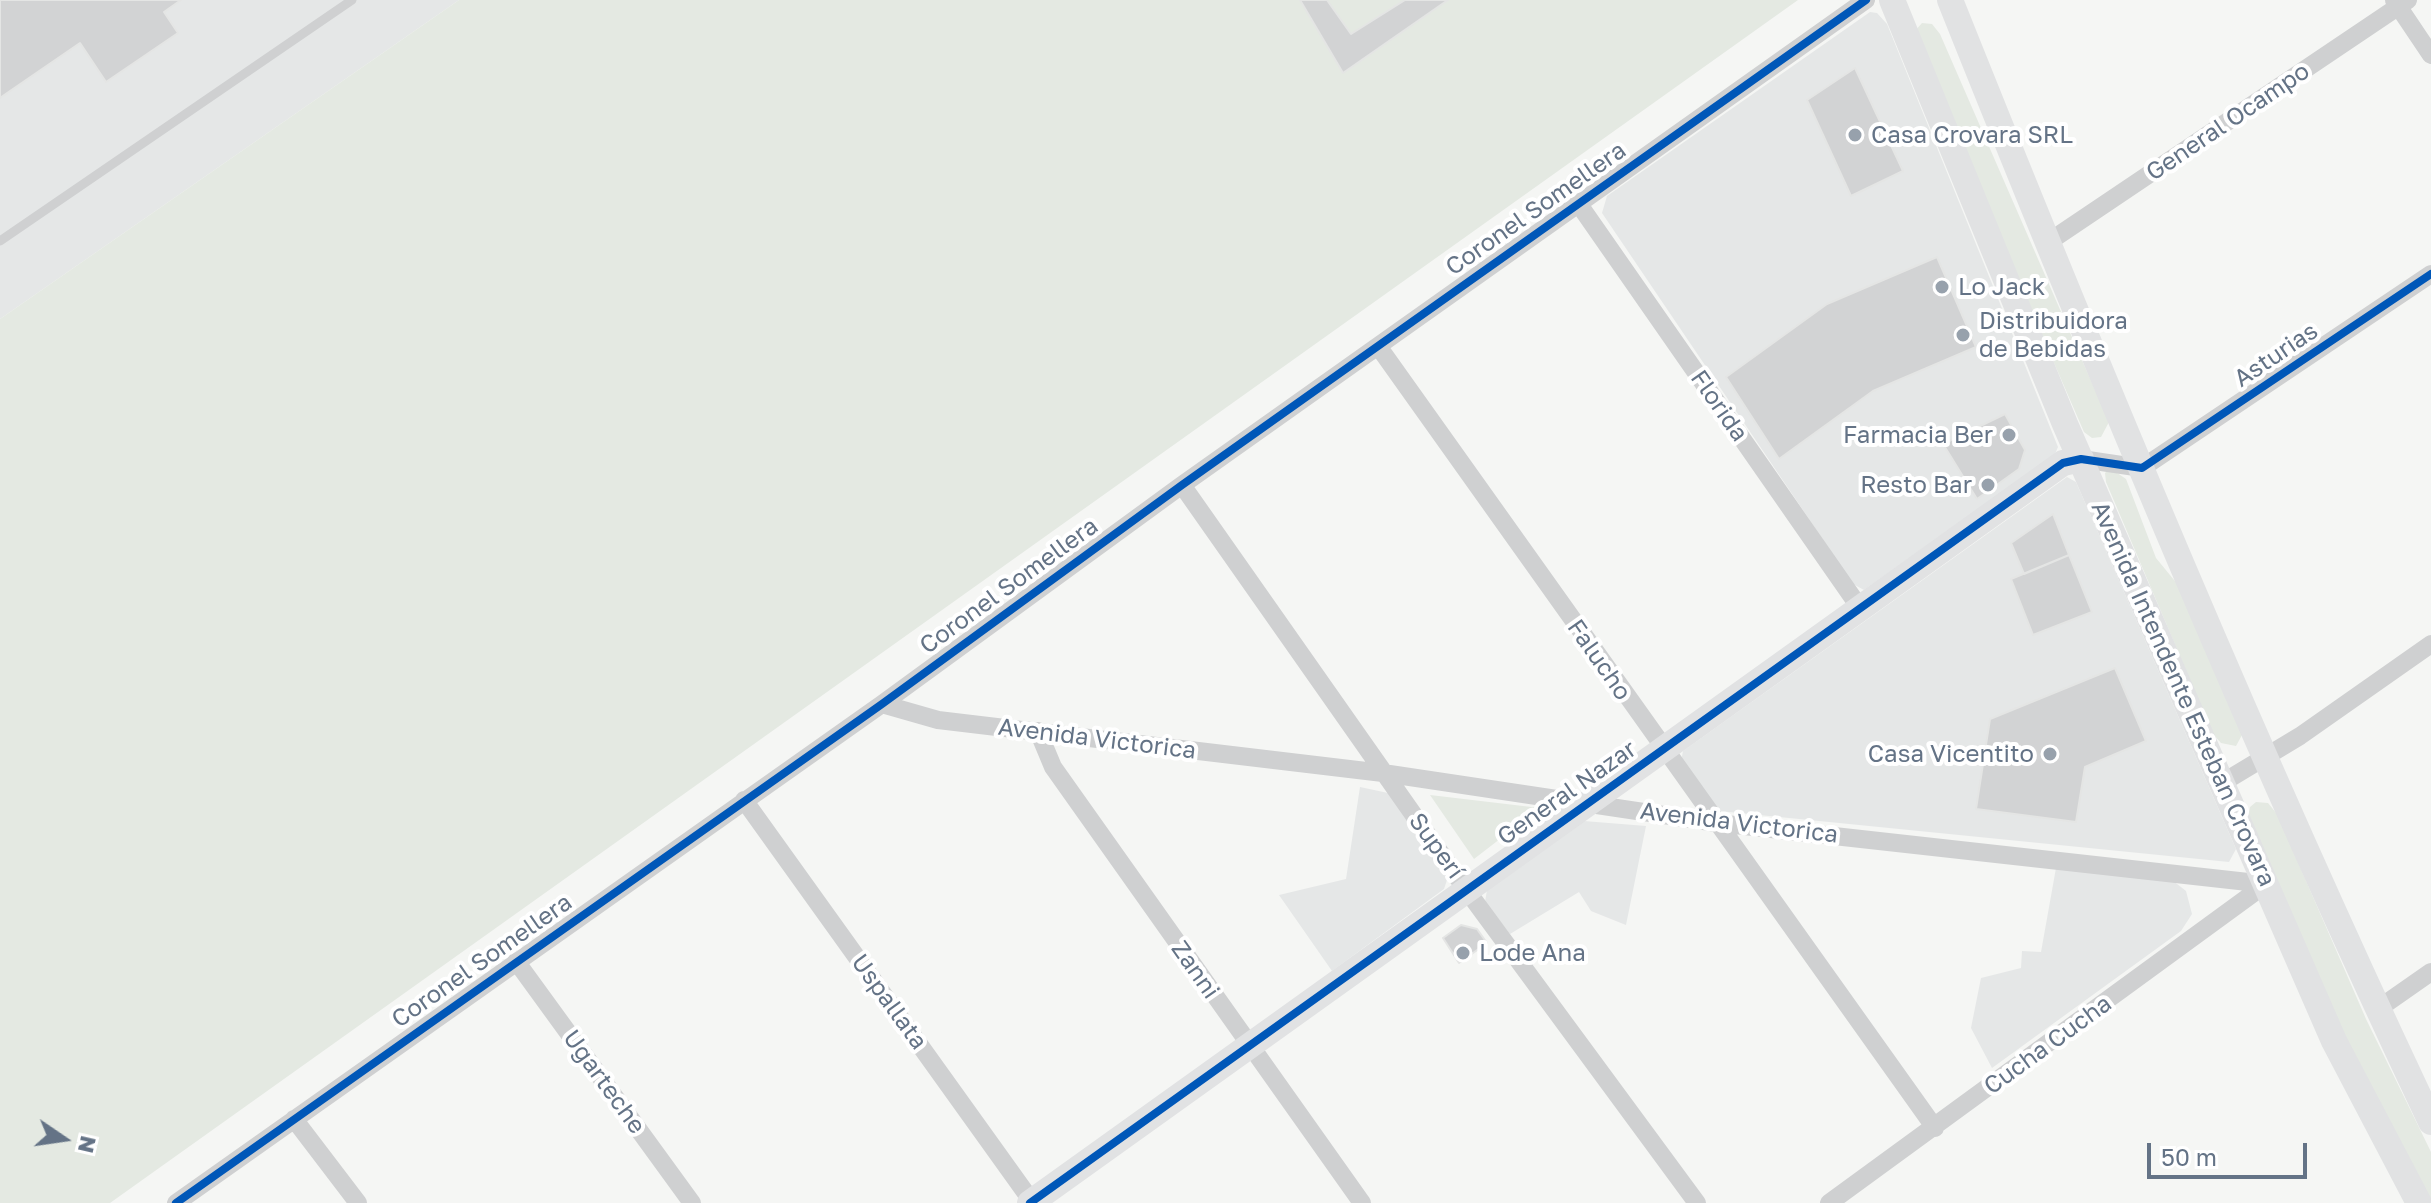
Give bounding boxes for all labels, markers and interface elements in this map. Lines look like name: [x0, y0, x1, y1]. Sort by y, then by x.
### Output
street label: General Ocampo: [2141, 57, 2315, 187]
place label: Casa Crovara SRL: [1871, 121, 2073, 149]
marker: Casa Crovara SRL: [1846, 126, 1864, 144]
street label: Coronel Somellera: [1440, 136, 1632, 282]
place label: Lo Jack: [1958, 273, 2045, 301]
marker: Lo Jack: [1933, 278, 1951, 296]
place label: Distribuidora de Bebidas: [1979, 307, 2128, 363]
street label: Asturias: [2229, 317, 2323, 393]
marker: Distribuidora de Bebidas: [1954, 326, 1972, 344]
street label: Florida: [1684, 365, 1754, 447]
place label: Farmacia Ber: [1843, 421, 1993, 449]
marker: Farmacia Ber: [2000, 426, 2018, 444]
place label: Resto Bar: [1860, 471, 1972, 499]
marker: Resto Bar: [1979, 476, 1997, 494]
street label: Avenida Intendente Esteban Crovara: [2085, 497, 2281, 891]
street label: Coronel Somellera: [914, 512, 1104, 660]
street label: Falucho: [1561, 614, 1637, 706]
street label: Avenida Victorica: [996, 713, 1198, 765]
street label: General Nazar: [1492, 735, 1642, 851]
place label: Casa Vicentito: [1868, 740, 2034, 768]
marker: Casa Vicentito: [2041, 745, 2059, 763]
street label: Avenida Victorica: [1638, 797, 1840, 849]
street label: Superí: [1402, 807, 1470, 885]
street label: Coronel Somellera: [386, 888, 578, 1034]
street label: Zanni: [1165, 936, 1225, 1004]
place label: Lode Ana: [1479, 939, 1586, 967]
marker: Lode Ana: [1454, 944, 1472, 962]
street label: Uspallata: [845, 949, 933, 1055]
street label: Cucha Cucha: [1979, 989, 2117, 1101]
street label: Ugarteche: [557, 1025, 651, 1139]
north arrow: [24, 1099, 104, 1179]
scale bar: [2151, 1127, 2311, 1177]
text: N: [73, 1133, 103, 1156]
text: 50 m: [2161, 1142, 2217, 1171]

